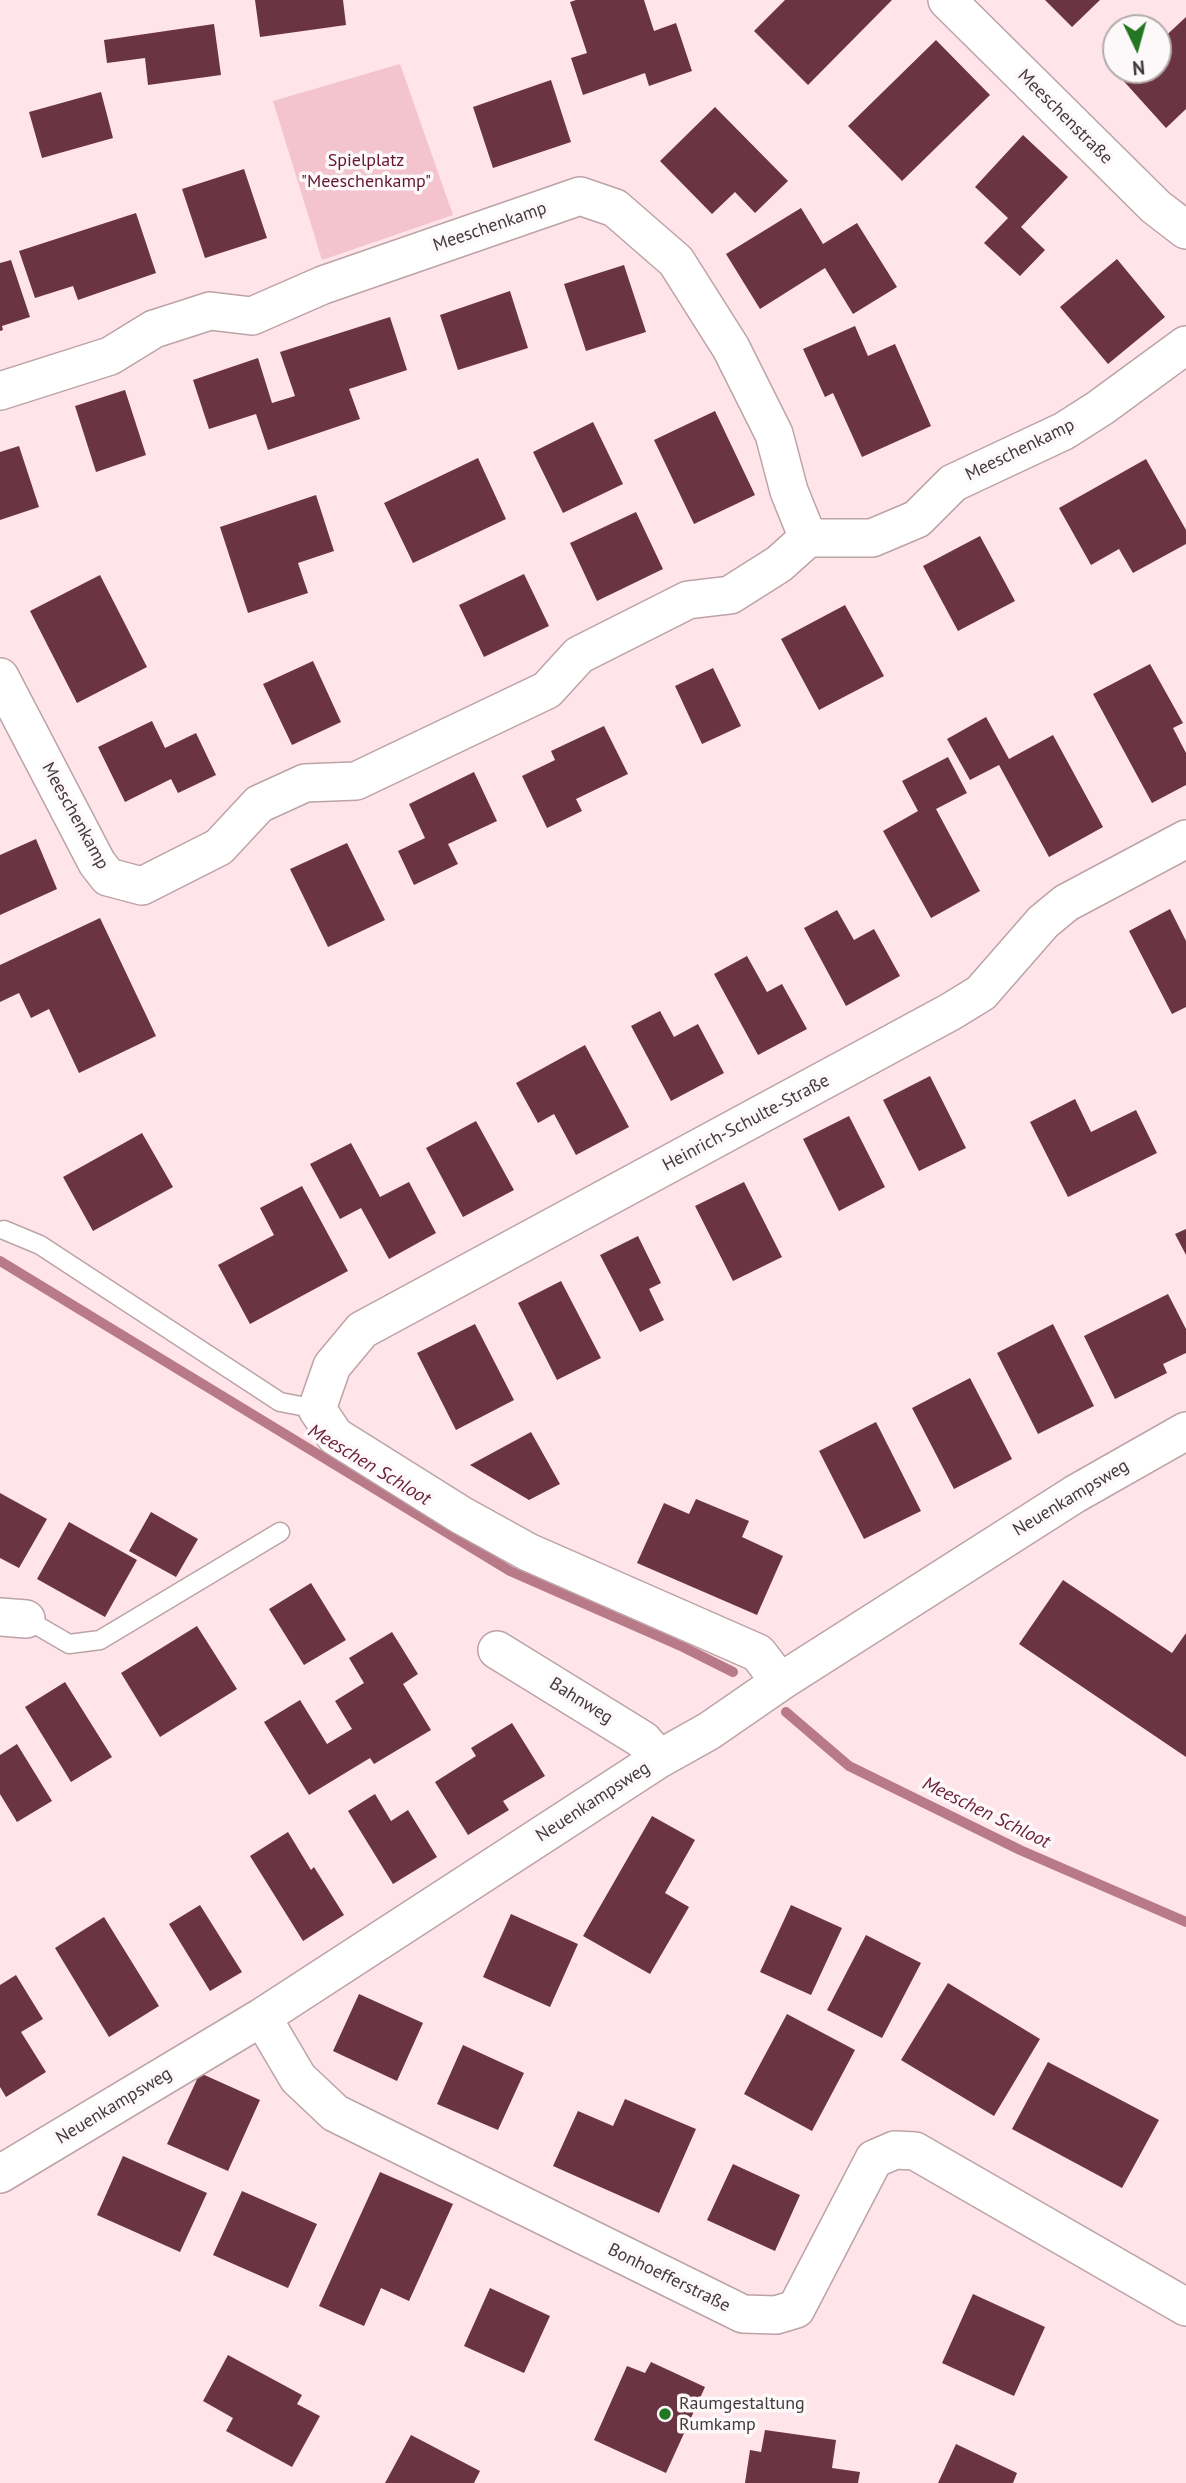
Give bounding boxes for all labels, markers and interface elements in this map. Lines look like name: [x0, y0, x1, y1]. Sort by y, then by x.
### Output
north arrow: [1102, 14, 1172, 84]
text: N: [1131, 55, 1146, 80]
street label: Meeschenstraße: [1013, 65, 1117, 169]
park label: Spielplatz "Meeschenkamp": [301, 150, 431, 192]
street label: Meeschenkamp: [430, 197, 550, 257]
street label: Meeschenkamp: [962, 414, 1078, 486]
street label: Meeschenkamp: [37, 759, 113, 873]
street label: Heinrich-Schulte-Straße: [659, 1070, 833, 1176]
water label: Meeschen Schloot: [304, 1419, 434, 1511]
street label: Neuenkampsweg: [1009, 1455, 1133, 1541]
street label: Bahnweg: [545, 1673, 617, 1729]
street label: Neuenkampsweg: [532, 1757, 654, 1847]
water label: Meeschen Schloot: [919, 1772, 1053, 1854]
street label: Neuenkampsweg: [52, 2063, 176, 2149]
street label: Bonhoefferstraße: [604, 2239, 734, 2317]
place label: Raumgestaltung Rumkamp: [679, 2393, 805, 2436]
marker: Raumgestaltung Rumkamp: [657, 2406, 673, 2422]

